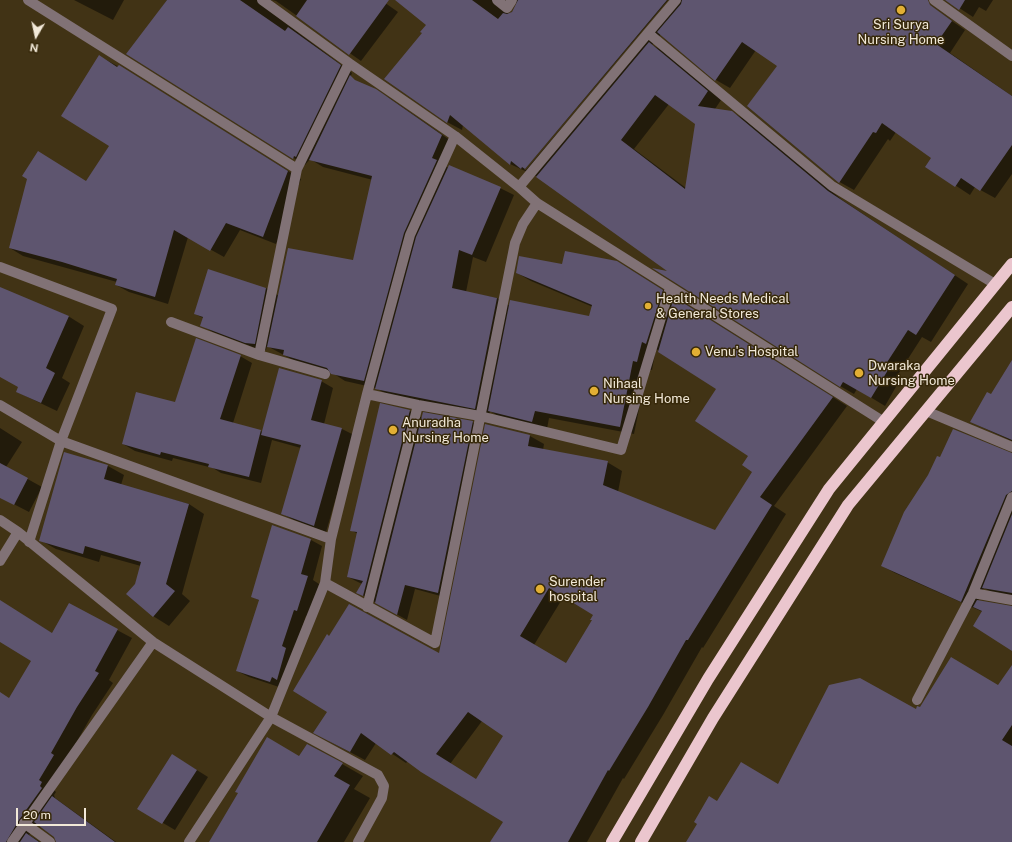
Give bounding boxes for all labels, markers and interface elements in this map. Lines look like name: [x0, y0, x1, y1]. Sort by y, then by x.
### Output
marker: Sri Surya Nursing Home: [895, 4, 907, 16]
north arrow: [16, 16, 56, 56]
place label: Sri Surya Nursing Home: [858, 17, 944, 48]
text: N: [29, 41, 39, 54]
place label: Health Needs Medical & General Stores: [656, 291, 789, 322]
marker: Health Needs Medical & General Stores: [643, 301, 653, 311]
place label: Venu's Hospital: [705, 344, 798, 360]
marker: Venu's Hospital: [690, 346, 702, 358]
place label: Dwaraka Nursing Home: [868, 358, 955, 389]
marker: Dwaraka Nursing Home: [853, 367, 865, 379]
place label: Nihaal Nursing Home: [603, 376, 690, 407]
marker: Nihaal Nursing Home: [588, 385, 600, 397]
place label: Anuradha Nursing Home: [402, 415, 489, 446]
marker: Anuradha Nursing Home: [387, 424, 399, 436]
place label: Surender hospital: [549, 574, 605, 605]
marker: Surender hospital: [534, 583, 546, 595]
scale bar: [18, 800, 88, 826]
text: 20 m: [23, 808, 51, 822]

